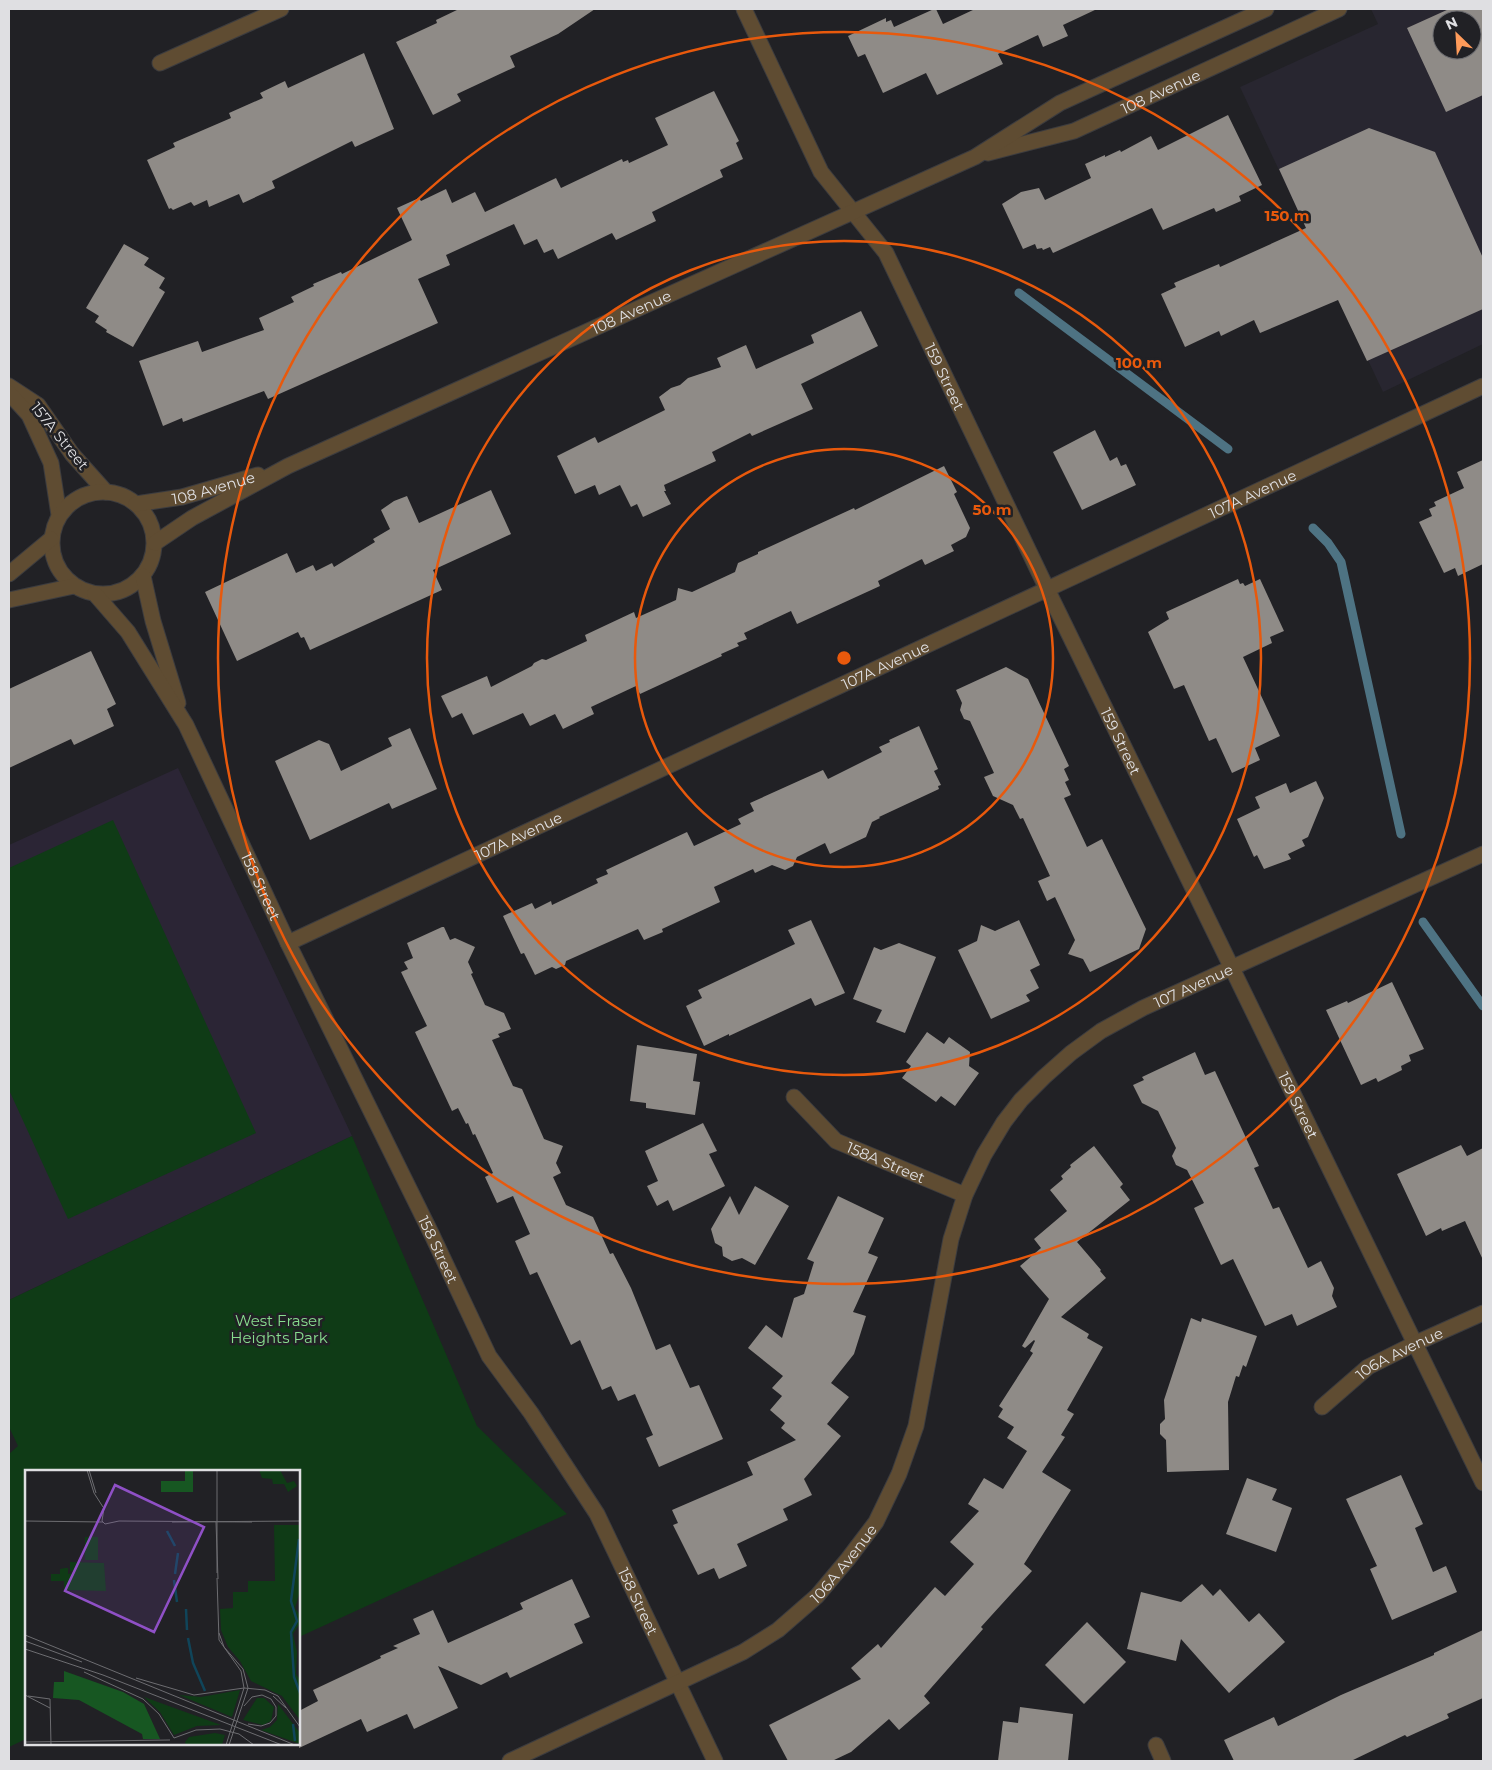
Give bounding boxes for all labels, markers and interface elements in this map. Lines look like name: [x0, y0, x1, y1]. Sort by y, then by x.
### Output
north arrow: [1432, 10, 1482, 60]
text: N: [1443, 13, 1460, 34]
street label: 108 Avenue: [1118, 65, 1203, 118]
text: 150 m: [1265, 206, 1309, 225]
street label: 108 Avenue: [588, 285, 674, 338]
street label: 159 Street: [921, 340, 969, 413]
text: 100 m: [1116, 353, 1162, 372]
street label: 157A Street: [27, 398, 93, 474]
street label: 107A Avenue: [1206, 465, 1299, 522]
street label: 108 Avenue: [170, 467, 257, 508]
text: 50 m: [972, 500, 1012, 519]
street label: 107A Avenue: [838, 636, 932, 693]
centre of rings: [835, 649, 853, 667]
street label: 159 Street: [1097, 704, 1146, 778]
street label: 107A Avenue: [471, 807, 565, 864]
street label: 158 Street: [237, 849, 285, 923]
street label: 107 Avenue: [1151, 959, 1236, 1011]
street label: 159 Street: [1274, 1068, 1323, 1142]
street label: 158A Street: [844, 1137, 928, 1187]
street label: 158 Street: [414, 1212, 463, 1286]
park label: West Fraser Heights Park: [230, 1311, 328, 1347]
street label: 106A Avenue: [1351, 1323, 1446, 1383]
inset map: [25, 1470, 300, 1745]
street label: 106A Avenue: [806, 1520, 881, 1607]
street label: 158 Street: [614, 1564, 663, 1638]

